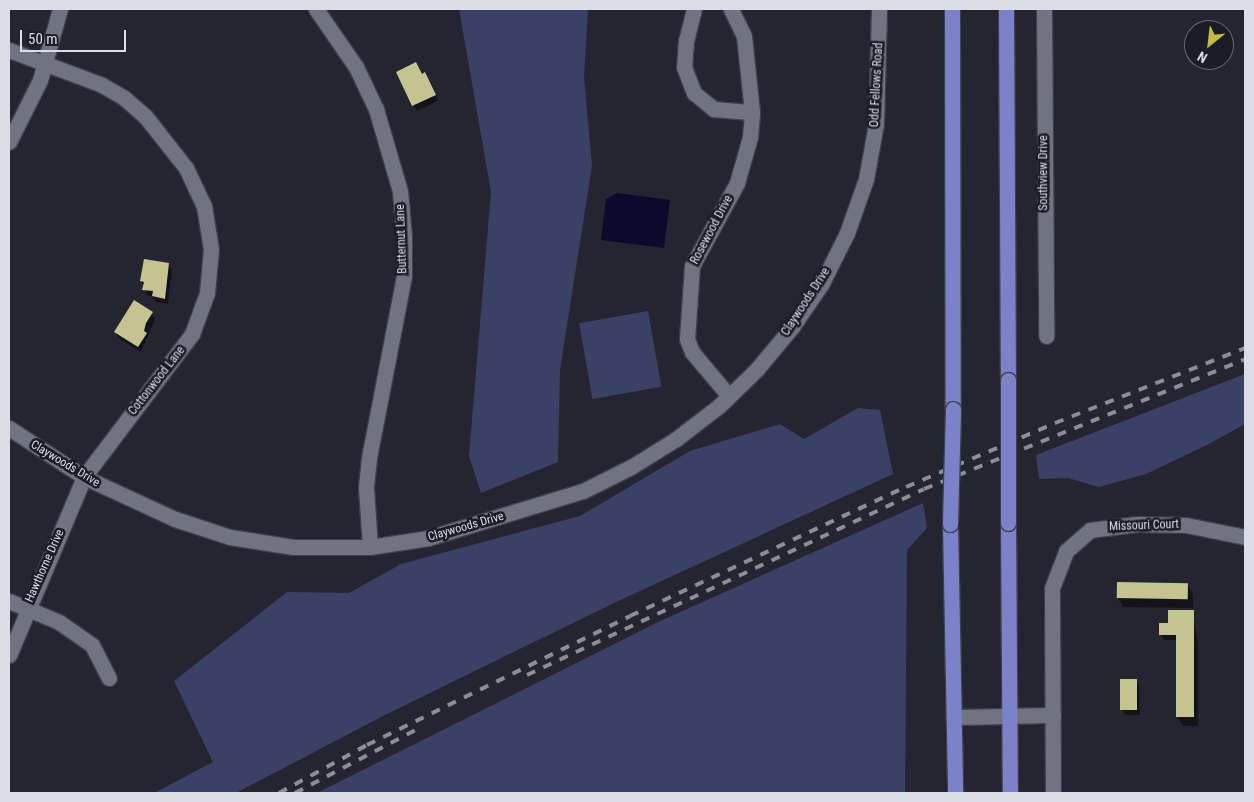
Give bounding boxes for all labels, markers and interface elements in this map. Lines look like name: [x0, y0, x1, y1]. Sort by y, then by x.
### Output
scale bar: [22, 20, 129, 52]
north arrow: [1184, 20, 1234, 70]
text: 50 m: [28, 30, 58, 48]
street label: Odd Fellows Road: [868, 42, 886, 128]
text: N: [1195, 48, 1210, 66]
street label: Southview Drive: [1037, 135, 1051, 211]
street label: Rosewood Drive: [688, 193, 736, 267]
street label: Butternut Lane: [394, 204, 410, 274]
street label: Claywoods Drive: [779, 265, 833, 339]
street label: Cottonwood Lane: [126, 344, 188, 418]
street label: Claywoods Drive: [28, 438, 102, 490]
street label: Claywoods Drive: [426, 509, 506, 545]
street label: Missouri Court: [1109, 518, 1179, 534]
street label: Hawthorne Drive: [23, 527, 67, 605]

